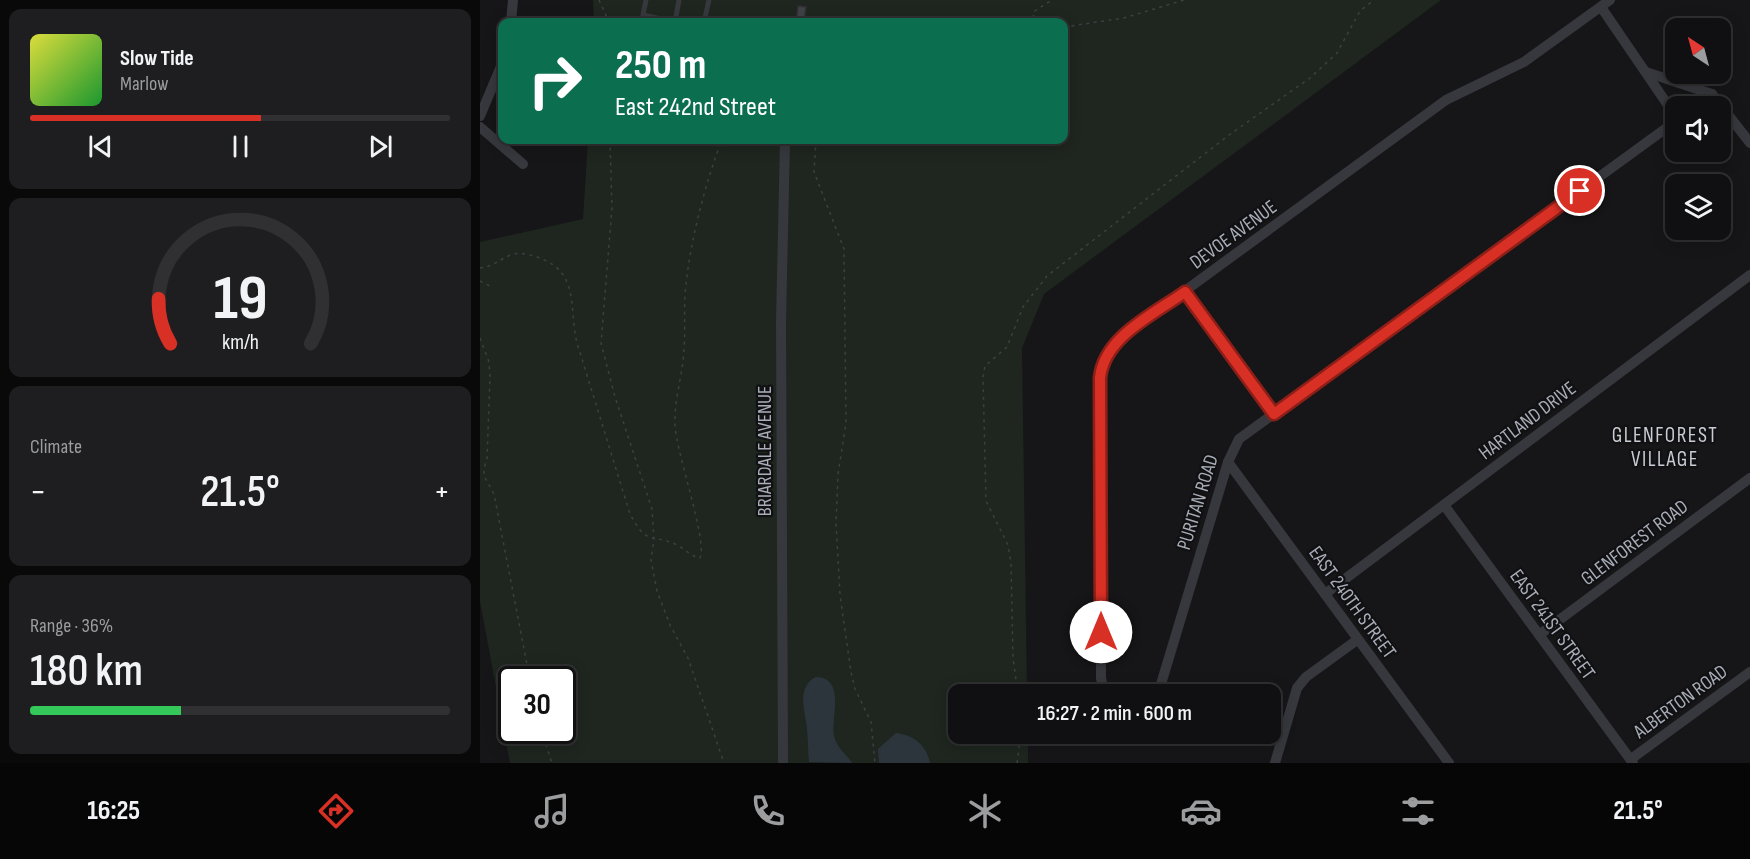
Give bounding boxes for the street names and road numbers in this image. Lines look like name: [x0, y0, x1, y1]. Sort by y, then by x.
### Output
street label: DEVOE AVENUE: [1185, 195, 1282, 274]
street label: HARTLAND DRIVE: [1474, 376, 1581, 465]
street label: BRIARDALE AVENUE: [753, 386, 777, 516]
street label: PURITAN ROAD: [1172, 452, 1224, 553]
street label: GLENFOREST ROAD: [1576, 495, 1693, 591]
street label: EAST 240TH STREET: [1303, 542, 1401, 663]
street label: EAST 241ST STREET: [1504, 565, 1600, 684]
street label: ALBERTON ROAD: [1628, 660, 1732, 745]

